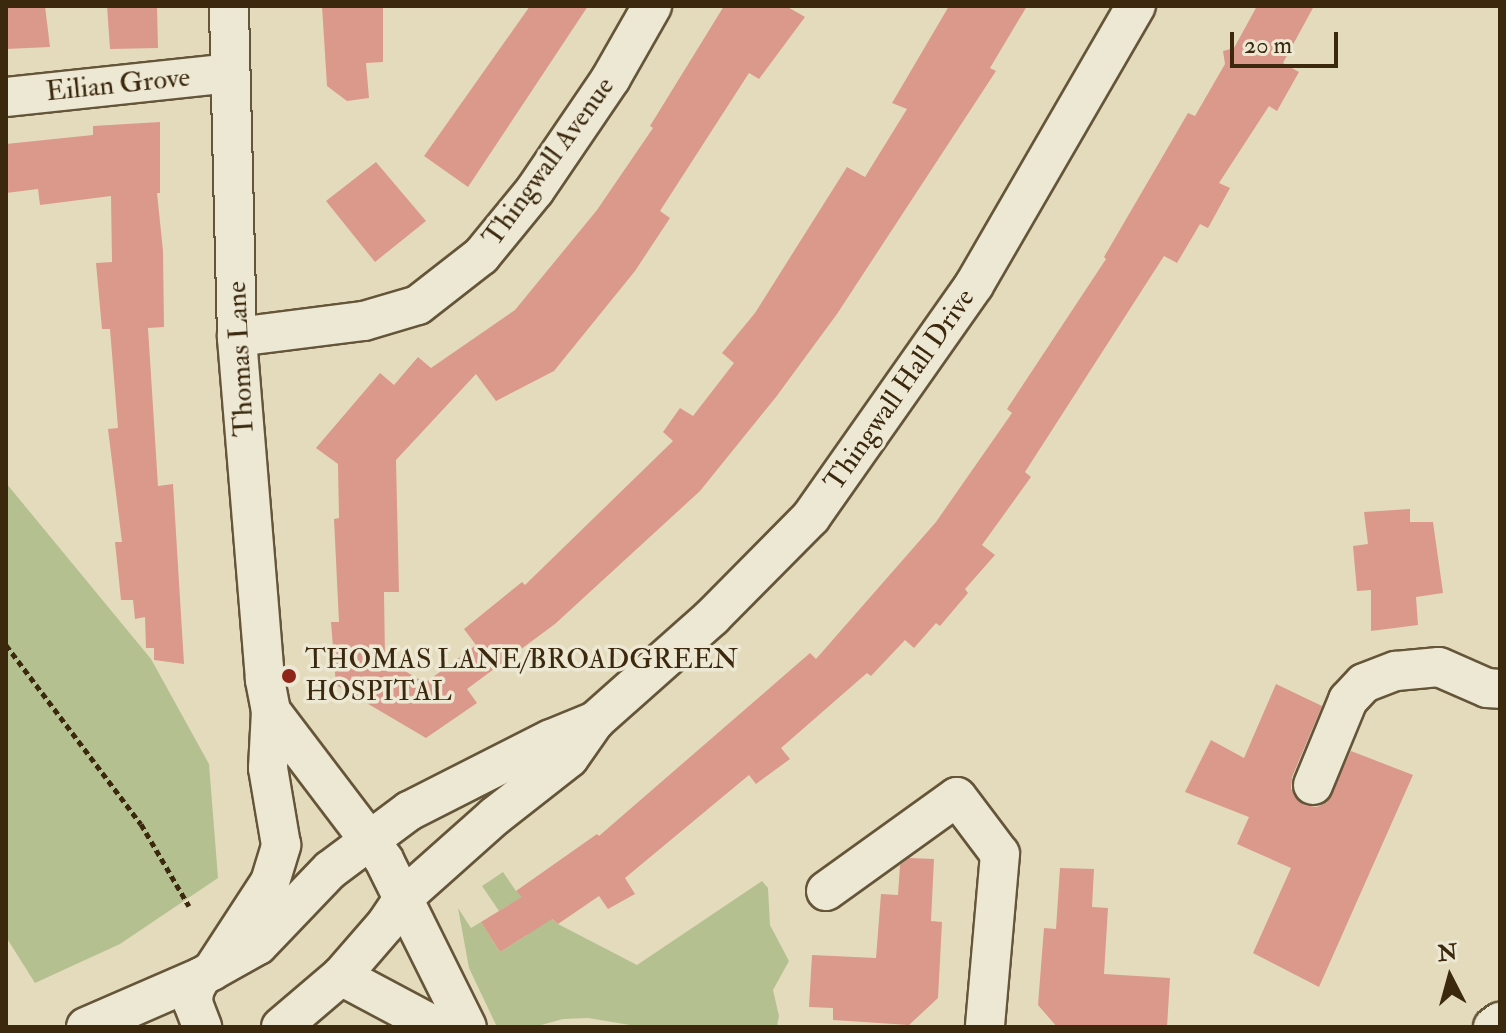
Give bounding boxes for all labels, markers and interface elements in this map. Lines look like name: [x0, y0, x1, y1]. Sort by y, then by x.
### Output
scale bar: [1234, 16, 1342, 66]
text: 20 m: [1244, 30, 1292, 61]
street label: Eilian Grove: [44, 61, 192, 109]
street label: Thingwall Avenue: [476, 71, 622, 253]
street label: Thomas Lane: [220, 280, 262, 438]
street label: Thingwall Hall Drive: [818, 283, 982, 497]
place label: THOMAS LANE/BROADGREEN HOSPITAL: [305, 643, 738, 709]
marker: THOMAS LANE/BROADGREEN HOSPITAL: [280, 667, 298, 685]
north arrow: [1410, 937, 1490, 1017]
text: N: [1436, 938, 1459, 968]

